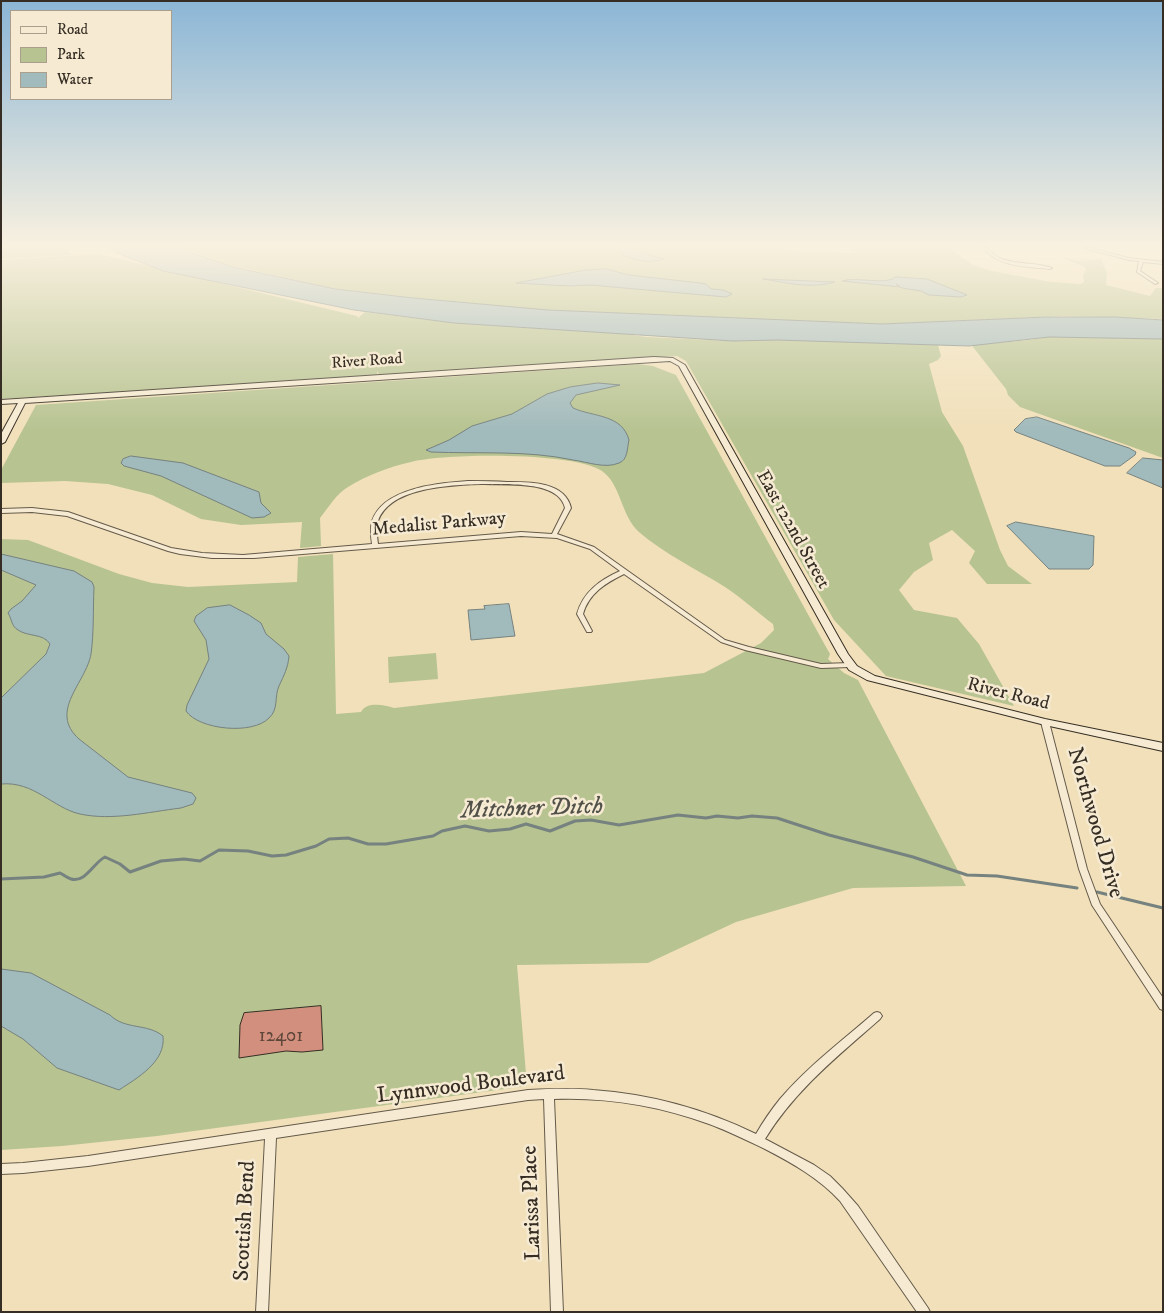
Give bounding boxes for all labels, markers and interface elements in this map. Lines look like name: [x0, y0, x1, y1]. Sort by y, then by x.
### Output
legend: [10, 10, 172, 100]
text: Road: [57, 20, 88, 39]
text: Park: [57, 45, 85, 64]
text: Water: [57, 70, 93, 89]
street label: River Road: [331, 350, 403, 374]
street label: East 122nd Street: [750, 467, 834, 593]
street label: Medalist Parkway: [371, 508, 507, 542]
street label: River Road: [964, 674, 1052, 716]
street label: Northwood Drive: [1060, 745, 1128, 901]
water label: Mitchner Ditch: [460, 793, 604, 827]
house number: 12401: [259, 1026, 303, 1048]
street label: Lynnwood Boulevard: [376, 1061, 566, 1111]
street label: Larissa Place: [518, 1145, 548, 1261]
street label: Scottish Bend: [230, 1160, 262, 1282]

